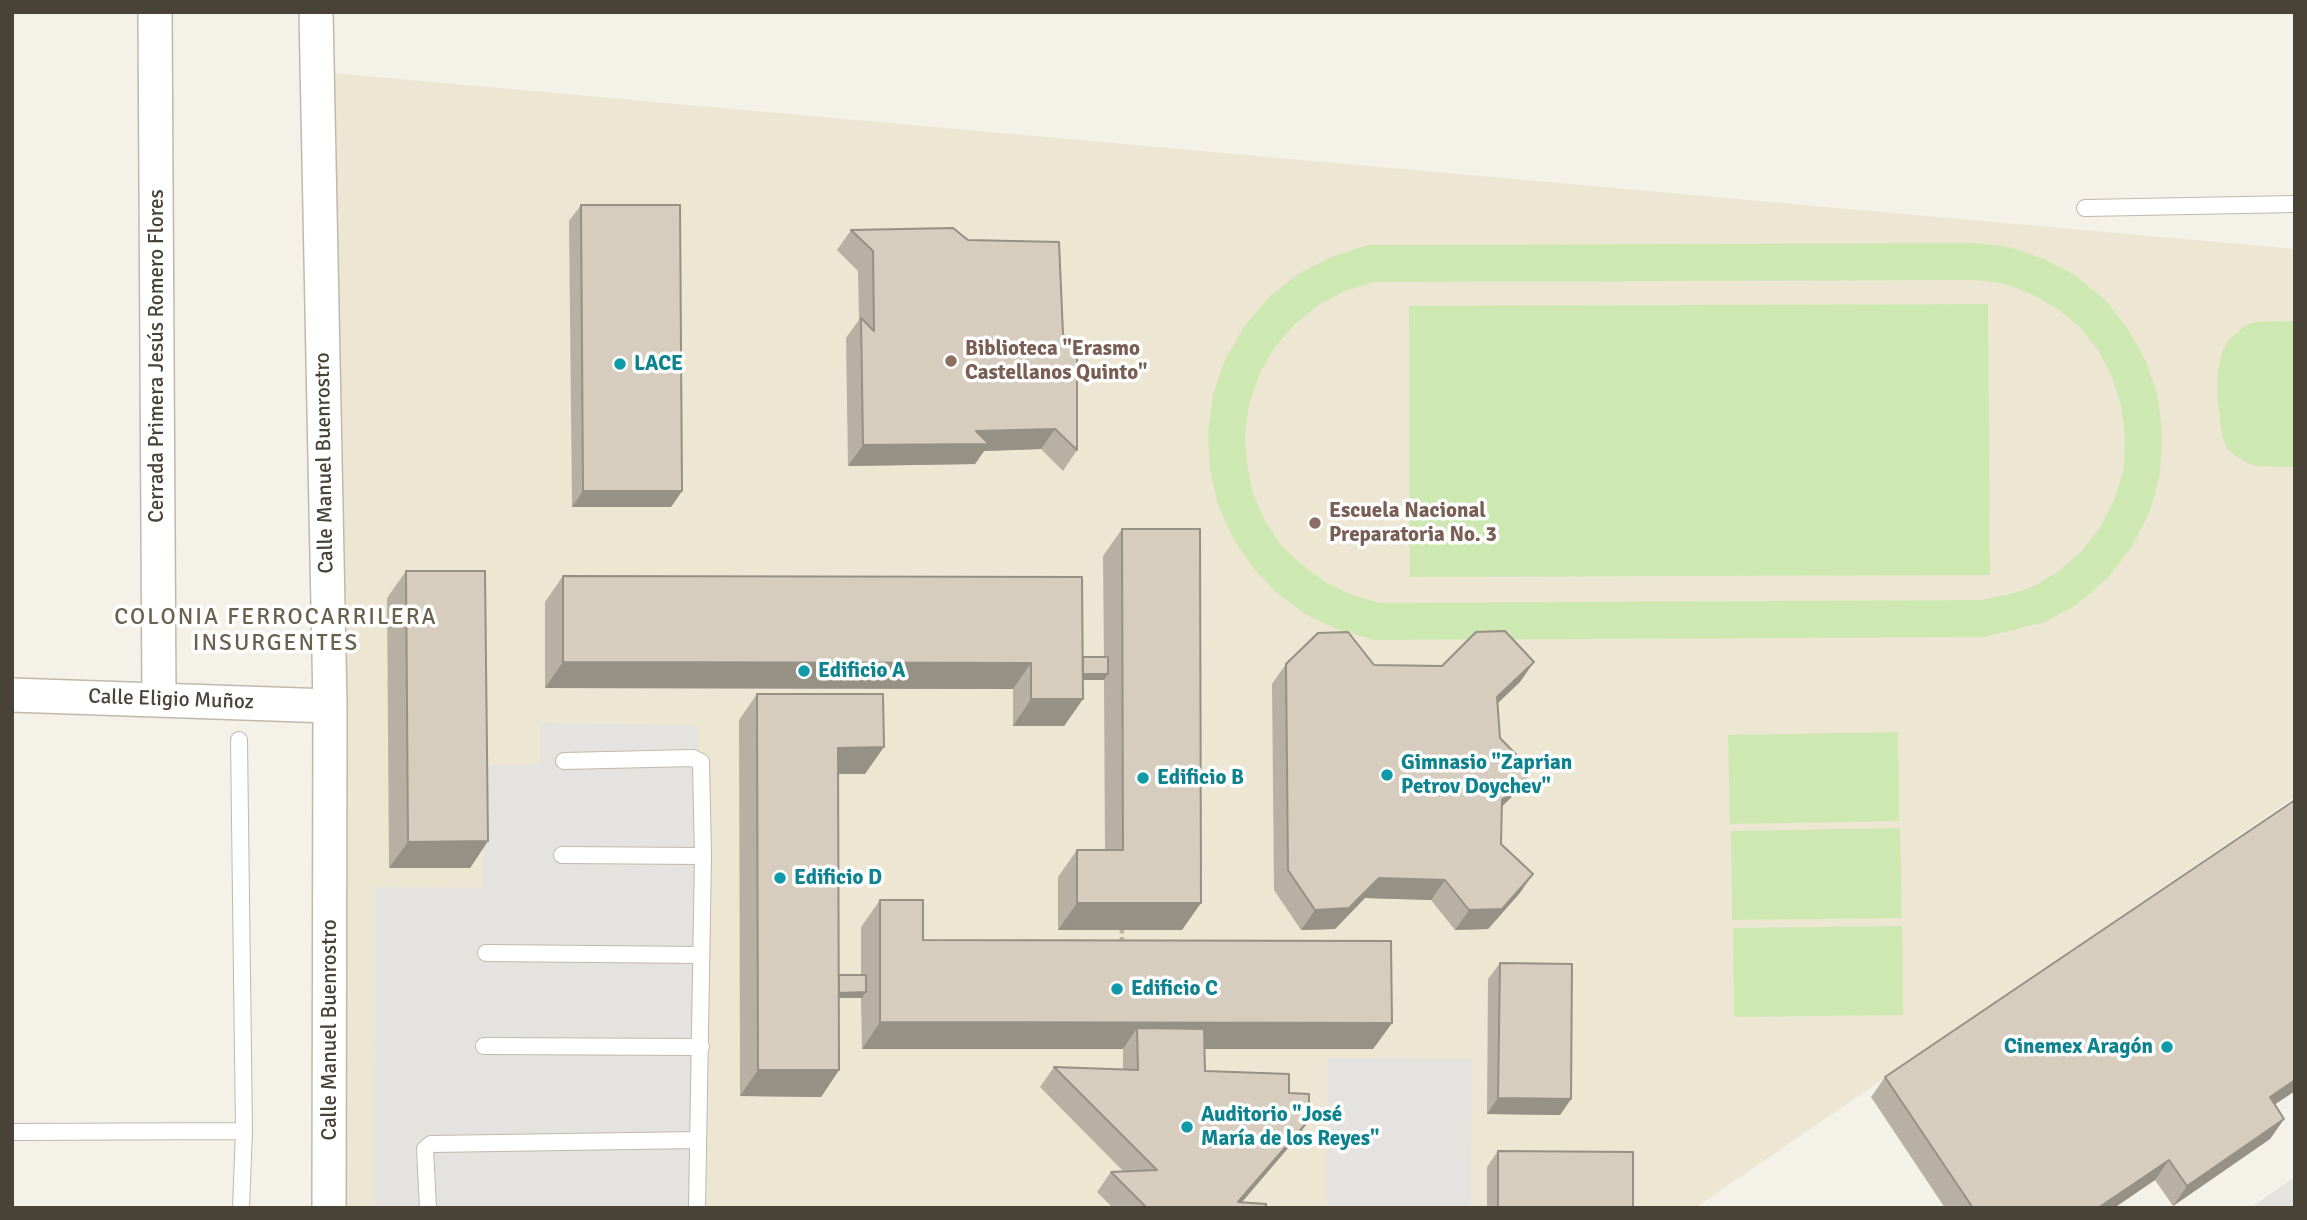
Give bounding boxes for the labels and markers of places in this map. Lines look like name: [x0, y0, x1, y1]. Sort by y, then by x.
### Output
place label: Biblioteca "Erasmo Castellanos Quinto": [965, 336, 1148, 386]
place label: LACE: [634, 351, 683, 377]
marker: Biblioteca "Erasmo Castellanos Quinto": [943, 353, 959, 369]
marker: LACE: [612, 356, 628, 372]
place label: Escuela Nacional Preparatoria No. 3: [1329, 498, 1497, 548]
marker: Escuela Nacional Preparatoria No. 3: [1307, 515, 1323, 531]
place label: Edificio A: [818, 658, 905, 684]
marker: Edificio A: [796, 663, 812, 679]
place label: Gimnasio "Zaprian Petrov Doychev": [1401, 750, 1572, 800]
place label: Edificio B: [1157, 765, 1244, 791]
marker: Gimnasio "Zaprian Petrov Doychev": [1379, 767, 1395, 783]
marker: Edificio B: [1135, 770, 1151, 786]
place label: Edificio D: [794, 865, 882, 891]
marker: Edificio D: [772, 870, 788, 886]
place label: Edificio C: [1131, 976, 1218, 1002]
marker: Edificio C: [1109, 981, 1125, 997]
place label: Cinemex Aragón: [2004, 1034, 2153, 1060]
marker: Cinemex Aragón: [2159, 1039, 2175, 1055]
place label: Auditorio "José María de los Reyes": [1201, 1102, 1379, 1152]
marker: Auditorio "José María de los Reyes": [1179, 1119, 1195, 1135]

